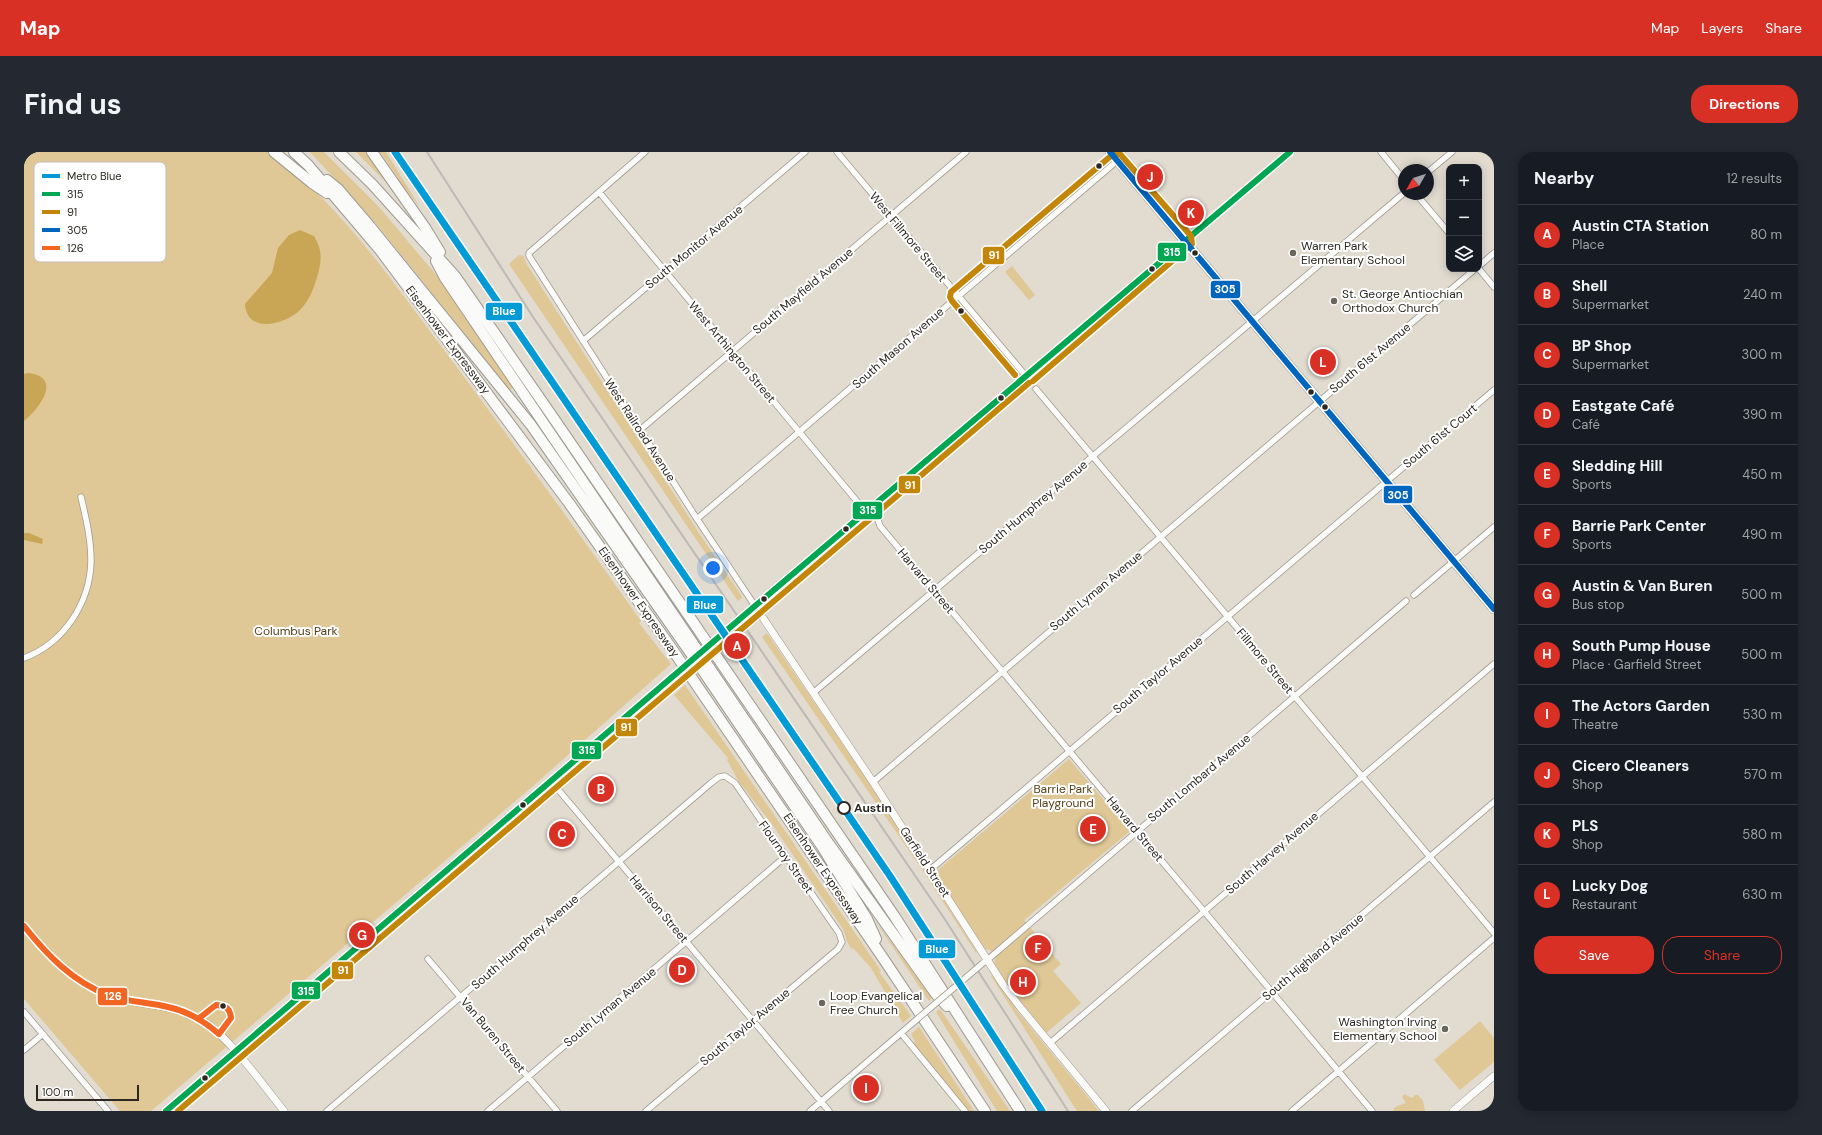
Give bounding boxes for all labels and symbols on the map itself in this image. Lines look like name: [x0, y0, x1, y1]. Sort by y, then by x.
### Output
unlabelled marker: [1094, 161, 1104, 171]
legend: [34, 162, 166, 262]
pin: J: [1137, 162, 1163, 192]
north arrow: [1398, 164, 1434, 200]
text: Metro Blue: [67, 169, 122, 183]
text: 315: [67, 187, 84, 201]
street label: West Fillmore Street: [866, 189, 950, 285]
pin: K: [1178, 198, 1204, 228]
street label: South Monitor Avenue: [642, 201, 746, 293]
text: 91: [67, 205, 77, 219]
text: 305: [67, 223, 88, 237]
place label: Warren Park Elementary School: [1301, 238, 1405, 268]
text: 126: [67, 241, 84, 255]
line badge: 315: [1157, 242, 1187, 262]
street label: South Mayfield Avenue: [749, 244, 857, 338]
text: 315: [1163, 245, 1181, 259]
line badge: 91: [982, 246, 1005, 265]
text: 91: [989, 248, 999, 262]
unlabelled marker: [1190, 248, 1200, 258]
marker: Warren Park Elementary School: [1288, 248, 1298, 258]
unlabelled marker: [1147, 264, 1157, 274]
line badge: 305: [1210, 280, 1241, 299]
text: 305: [1214, 282, 1236, 296]
street label: Eisenhower Expressway: [402, 283, 494, 398]
place label: St. George Antiochian Orthodox Church: [1342, 286, 1463, 316]
marker: St. George Antiochian Orthodox Church: [1329, 296, 1339, 306]
street label: West Arthington Street: [685, 298, 779, 406]
line badge: Blue: [485, 302, 523, 321]
text: Blue: [492, 304, 516, 318]
street label: South Mason Avenue: [849, 304, 947, 392]
unlabelled marker: [956, 306, 966, 316]
street label: South 61st Avenue: [1326, 319, 1414, 397]
pin: L: [1310, 347, 1336, 377]
street label: West Railroad Avenue: [601, 375, 679, 485]
unlabelled marker: [1306, 387, 1316, 397]
unlabelled marker: [996, 393, 1006, 403]
street label: South 61st Court: [1399, 400, 1481, 472]
unlabelled marker: [1320, 402, 1330, 412]
street label: South Humphrey Avenue: [975, 457, 1091, 557]
line badge: 91: [898, 475, 921, 494]
text: 91: [905, 478, 915, 492]
line badge: 305: [1383, 485, 1413, 504]
text: 305: [1387, 488, 1409, 502]
line badge: 315: [852, 501, 883, 520]
text: 315: [859, 503, 877, 517]
unlabelled marker: [841, 524, 851, 534]
street label: Eisenhower Expressway: [595, 544, 683, 661]
street label: Harvard Street: [894, 545, 958, 617]
street label: South Lyman Avenue: [1046, 547, 1146, 634]
your location: [703, 558, 723, 578]
unlabelled marker: [759, 594, 769, 604]
line badge: Blue: [686, 595, 724, 614]
text: Blue: [693, 598, 717, 612]
park label: Columbus Park: [254, 623, 338, 639]
street label: Fillmore Street: [1233, 625, 1297, 697]
pin: A: [724, 631, 750, 661]
street label: South Taylor Avenue: [1110, 633, 1206, 717]
line badge: 91: [615, 718, 638, 737]
text: 91: [621, 720, 631, 734]
street label: South Lombard Avenue: [1144, 730, 1254, 826]
line badge: 315: [571, 741, 602, 760]
text: 315: [578, 743, 596, 757]
pin: B: [588, 774, 614, 804]
park label: Barrie Park Playground: [1032, 781, 1094, 811]
street label: Harvard Street: [1103, 793, 1167, 865]
unlabelled marker: [518, 800, 528, 810]
place label: Austin: [854, 800, 892, 816]
marker: Austin: [837, 801, 851, 815]
street label: South Harvey Avenue: [1222, 808, 1322, 898]
street label: Eisenhower Expressway: [780, 810, 867, 928]
pin: E: [1080, 814, 1106, 844]
street label: Flournoy Street: [755, 818, 817, 897]
pin: C: [549, 819, 575, 849]
street label: Garfield Street: [896, 824, 954, 901]
street label: Harrison Street: [626, 872, 692, 946]
street label: South Humphrey Avenue: [468, 891, 582, 993]
street label: South Highland Avenue: [1259, 910, 1367, 1004]
pin: G: [349, 920, 375, 950]
pin: F: [1025, 933, 1051, 963]
line badge: Blue: [918, 939, 956, 959]
text: Blue: [925, 942, 949, 956]
pin: D: [669, 955, 695, 985]
line badge: 91: [331, 961, 354, 980]
text: 91: [338, 963, 348, 977]
street label: South Lyman Avenue: [560, 963, 660, 1050]
pin: H: [1010, 967, 1036, 997]
line badge: 315: [291, 981, 321, 1000]
text: 315: [297, 984, 315, 998]
street label: South Taylor Avenue: [697, 985, 793, 1069]
line badge: 126: [97, 987, 128, 1006]
place label: Loop Evangelical Free Church: [830, 988, 922, 1018]
text: 126: [104, 989, 122, 1003]
street label: Van Buren Street: [457, 994, 529, 1076]
marker: Loop Evangelical Free Church: [817, 998, 827, 1008]
unlabelled marker: [218, 1001, 228, 1011]
place label: Washington Irving Elementary School: [1333, 1014, 1437, 1044]
marker: Washington Irving Elementary School: [1440, 1024, 1450, 1034]
unlabelled marker: [200, 1073, 210, 1083]
pin: I: [853, 1073, 879, 1103]
scale bar: [36, 1083, 139, 1102]

